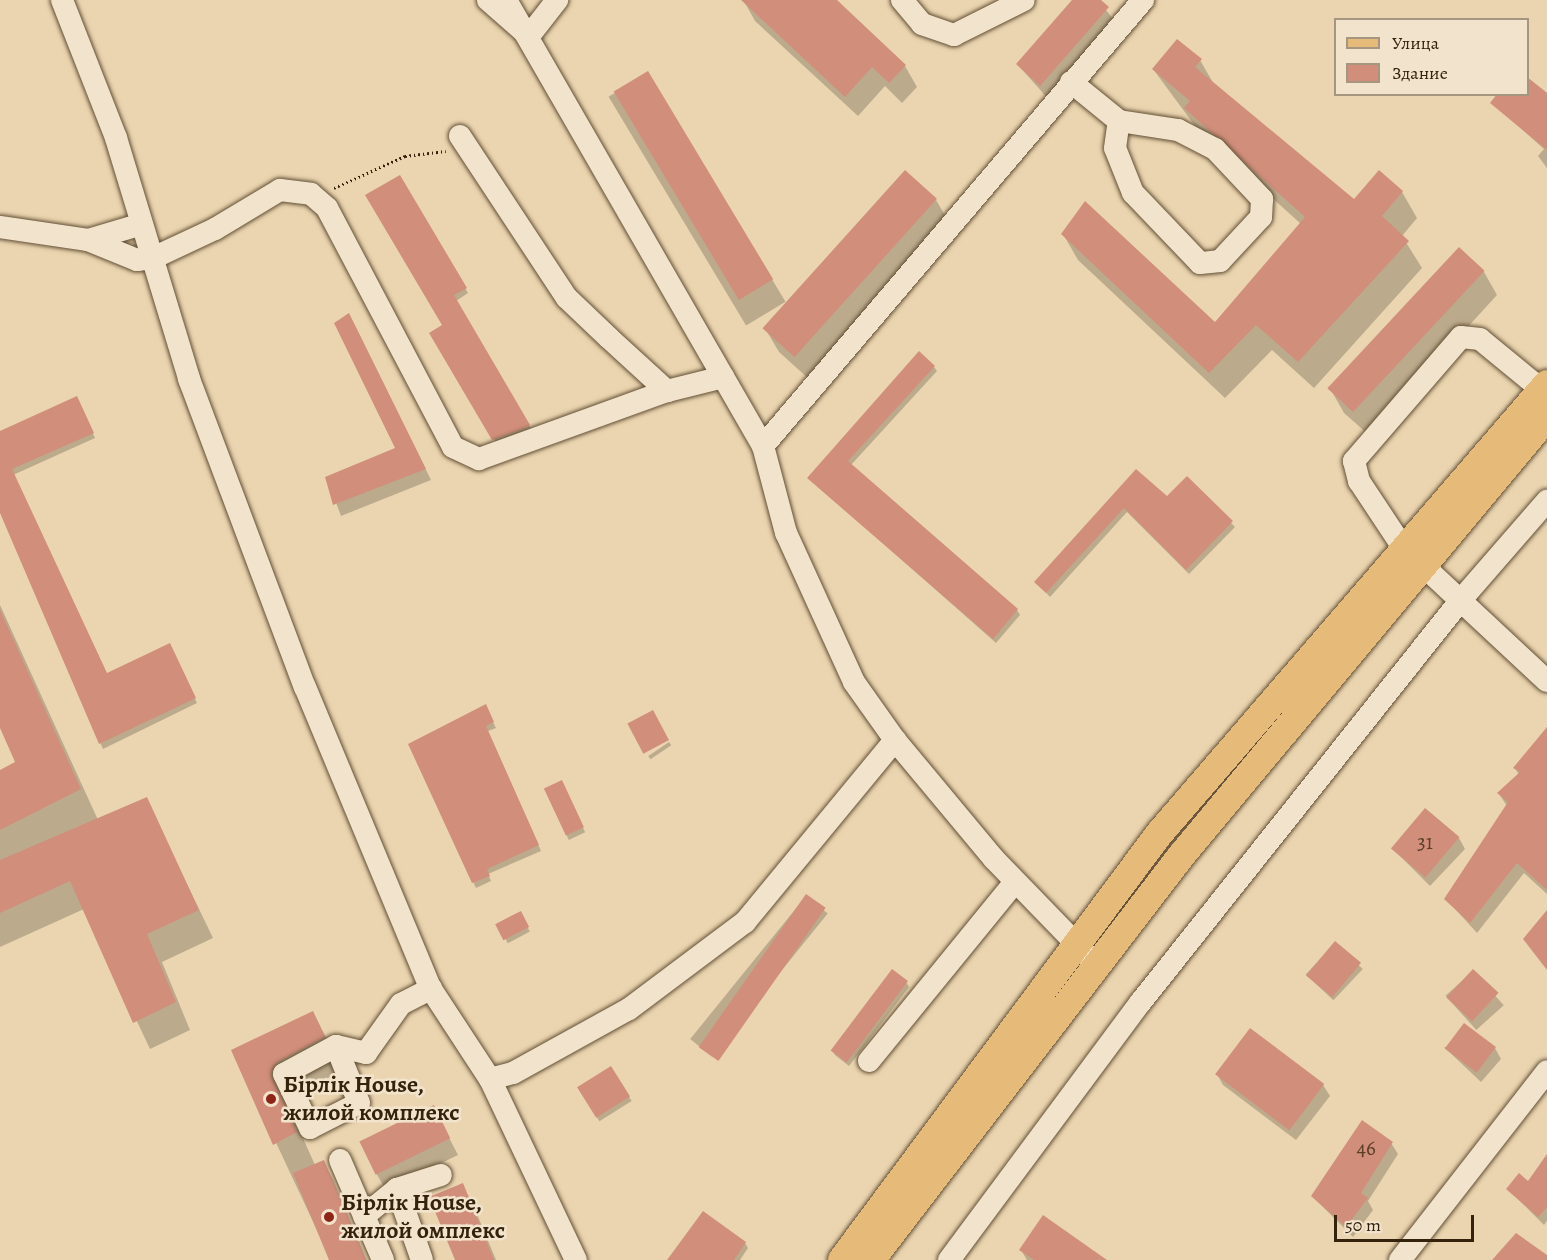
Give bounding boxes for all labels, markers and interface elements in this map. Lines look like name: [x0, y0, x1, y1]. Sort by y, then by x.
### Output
legend: [1334, 18, 1529, 96]
text: Улица: [1392, 31, 1439, 55]
text: Здание: [1392, 61, 1448, 85]
house number: 31: [1417, 829, 1433, 855]
place label: Бірлік House, жилой комплекс: [283, 1071, 460, 1127]
marker: Бірлік House, жилой комплекс: [264, 1092, 278, 1106]
house number: 46: [1356, 1135, 1376, 1161]
place label: Бірлік House, жилой омплекс: [341, 1189, 505, 1245]
scale bar: [1337, 1203, 1476, 1241]
marker: Бірлік House, жилой омплекс: [322, 1210, 336, 1224]
text: 50 m: [1345, 1213, 1381, 1237]

